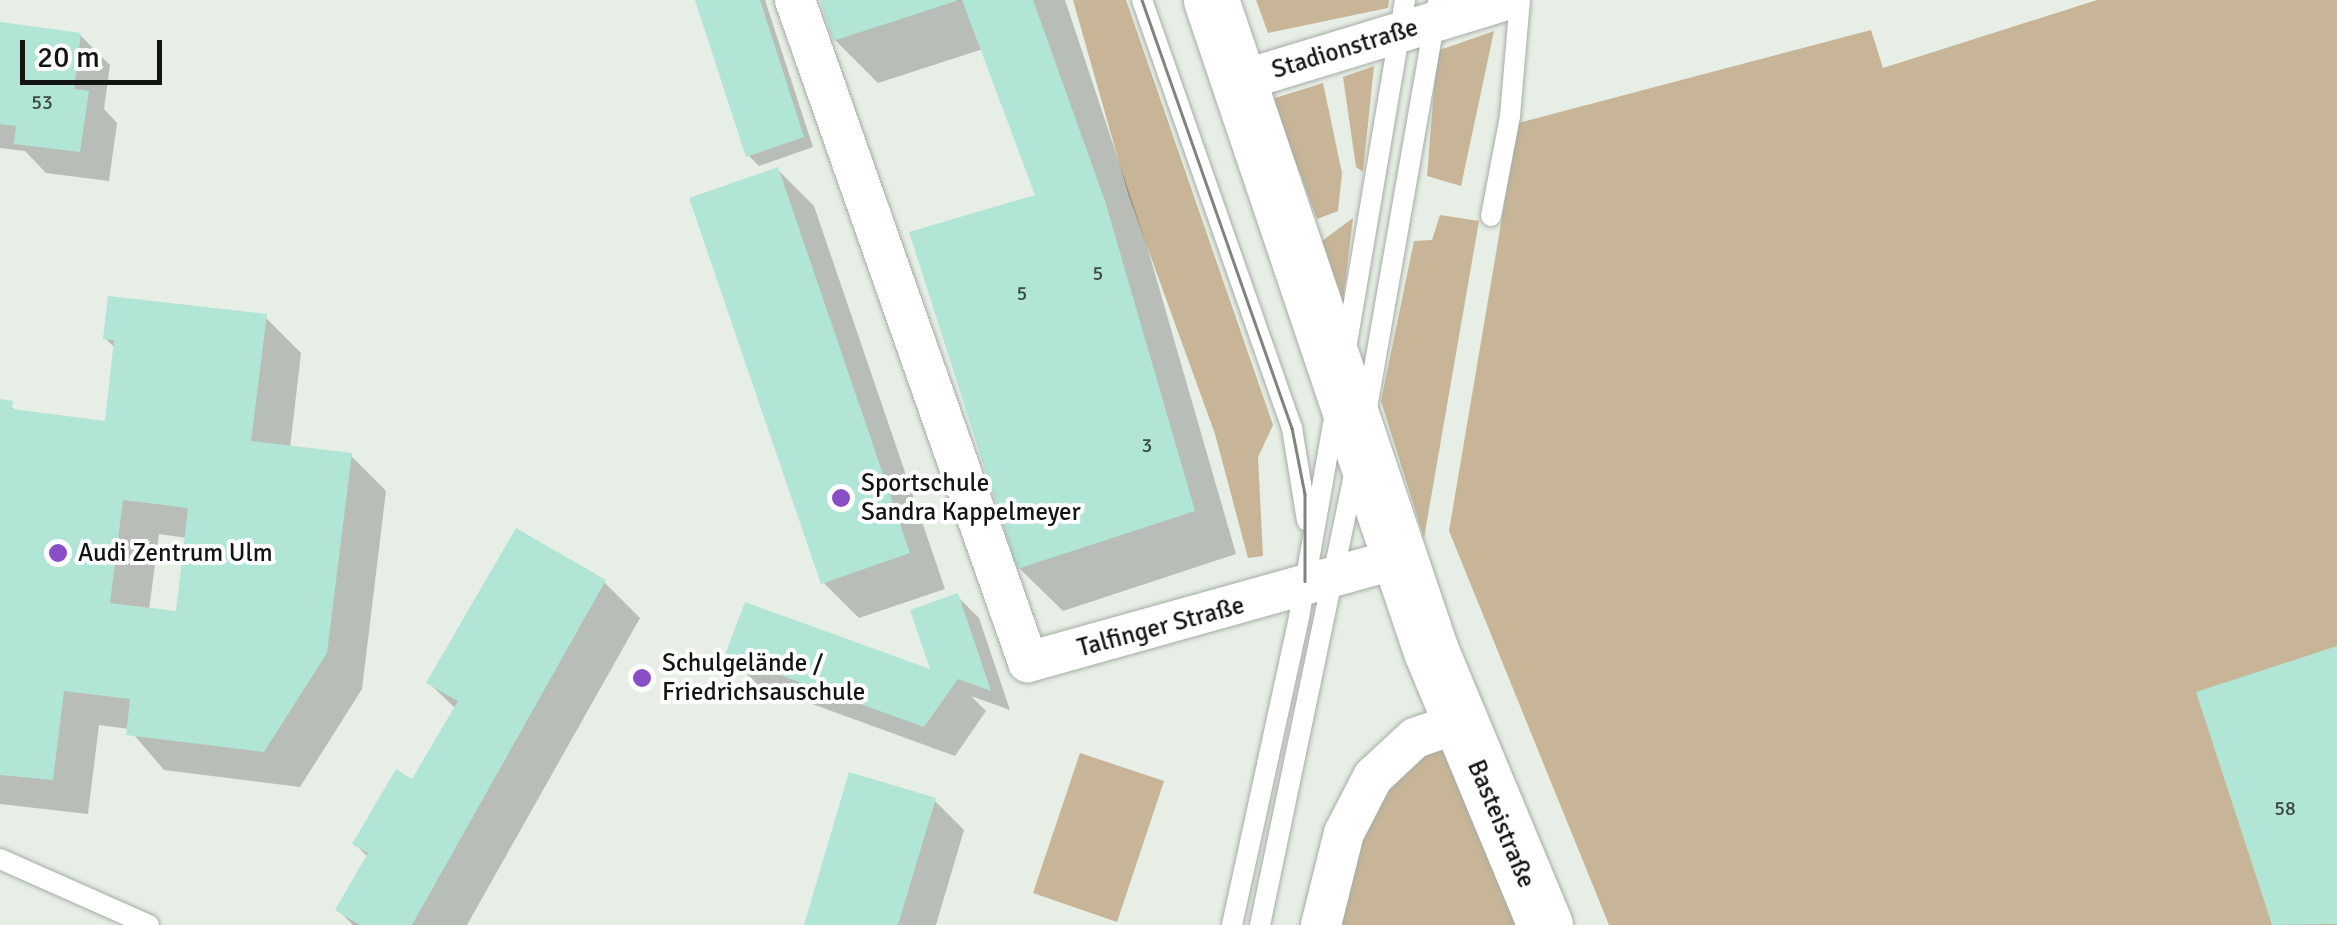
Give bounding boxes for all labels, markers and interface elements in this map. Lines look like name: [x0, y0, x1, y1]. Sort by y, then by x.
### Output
street label: Stadionstraße: [1268, 13, 1422, 85]
scale bar: [25, 20, 168, 82]
text: 20 m: [37, 39, 100, 76]
house number: 53: [31, 90, 53, 114]
house number: 5: [1093, 261, 1103, 285]
house number: 5: [1017, 281, 1027, 305]
house number: 3: [1142, 433, 1152, 457]
place label: Sportschule Sandra Kappelmeyer: [861, 469, 1081, 528]
marker: Sportschule Sandra Kappelmeyer: [830, 487, 852, 509]
place label: Audi Zentrum Ulm: [78, 538, 273, 568]
marker: Audi Zentrum Ulm: [47, 542, 69, 564]
street label: Talfinger Straße: [1074, 590, 1248, 664]
place label: Schulgelände / Friedrichsauschule: [662, 649, 865, 708]
marker: Schulgelände / Friedrichsauschule: [631, 667, 653, 689]
street label: Basteistraße: [1461, 755, 1541, 893]
house number: 58: [2274, 796, 2296, 820]

